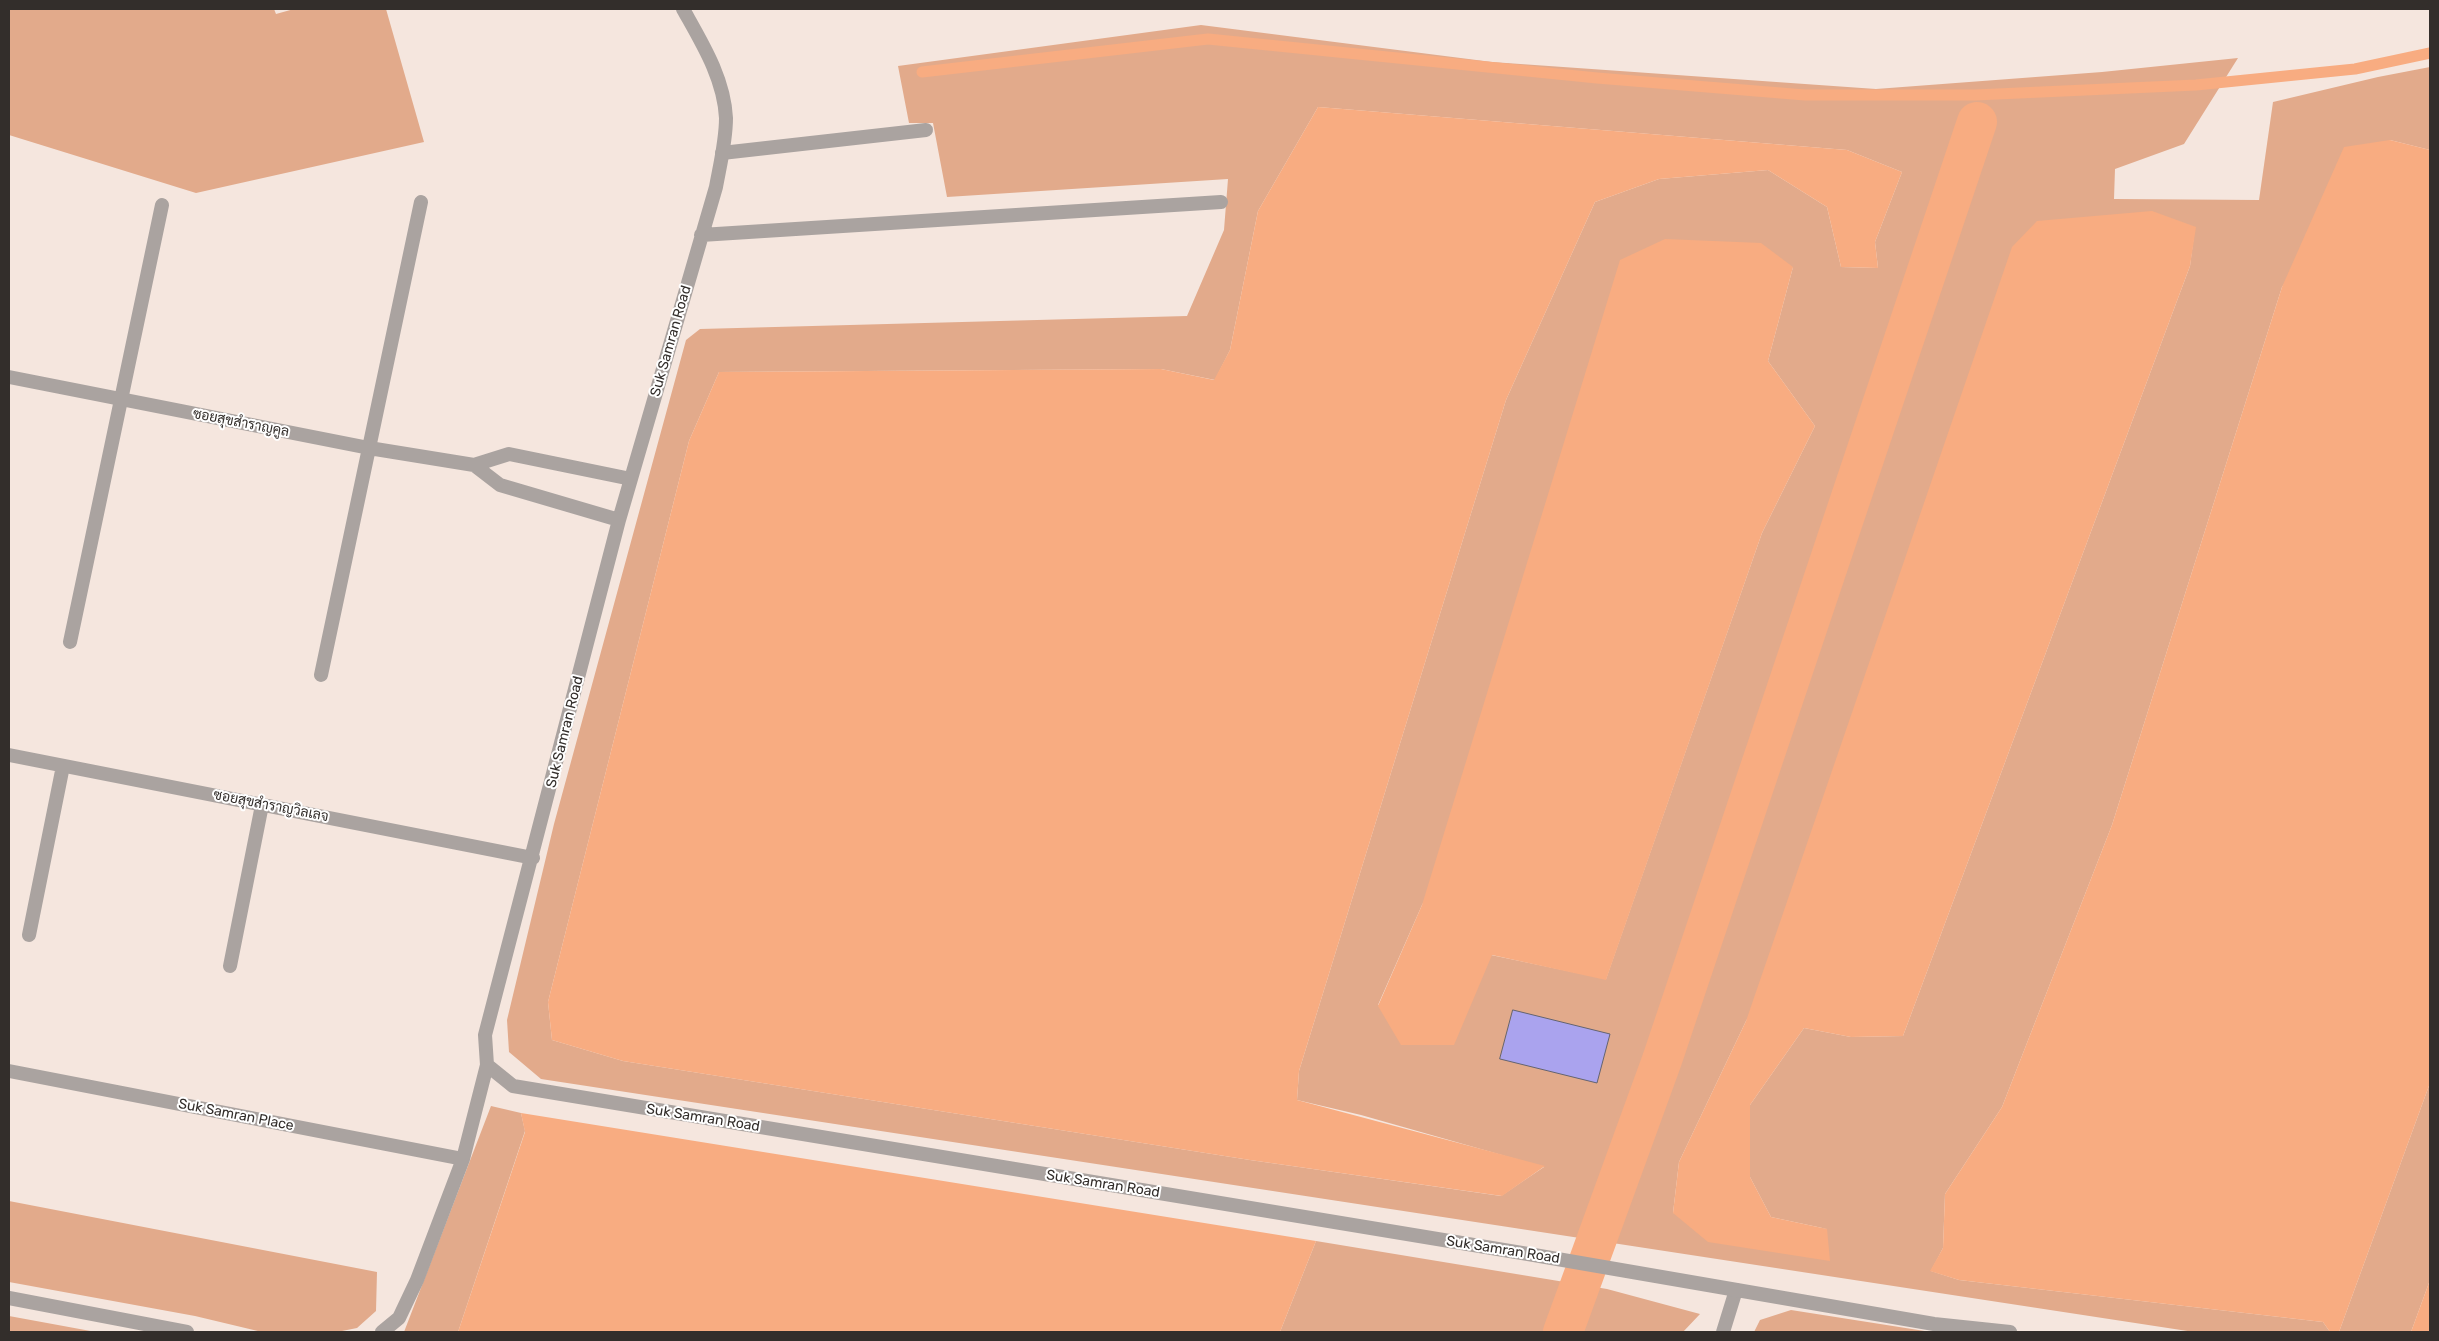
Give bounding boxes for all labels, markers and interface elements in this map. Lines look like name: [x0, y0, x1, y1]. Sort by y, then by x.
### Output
street label: Suk Samran Road: [647, 284, 695, 398]
street label: ซอยสุขสำราญคูล: [191, 405, 291, 441]
street label: Suk Samran Road: [543, 674, 587, 790]
street label: ซอยสุขสำราญวิลเลจ: [212, 787, 330, 825]
street label: Suk Samran Place: [177, 1096, 295, 1134]
street label: Suk Samran Road: [645, 1101, 761, 1135]
street label: Suk Samran Road: [1045, 1167, 1161, 1201]
street label: Suk Samran Road: [1445, 1233, 1561, 1267]

